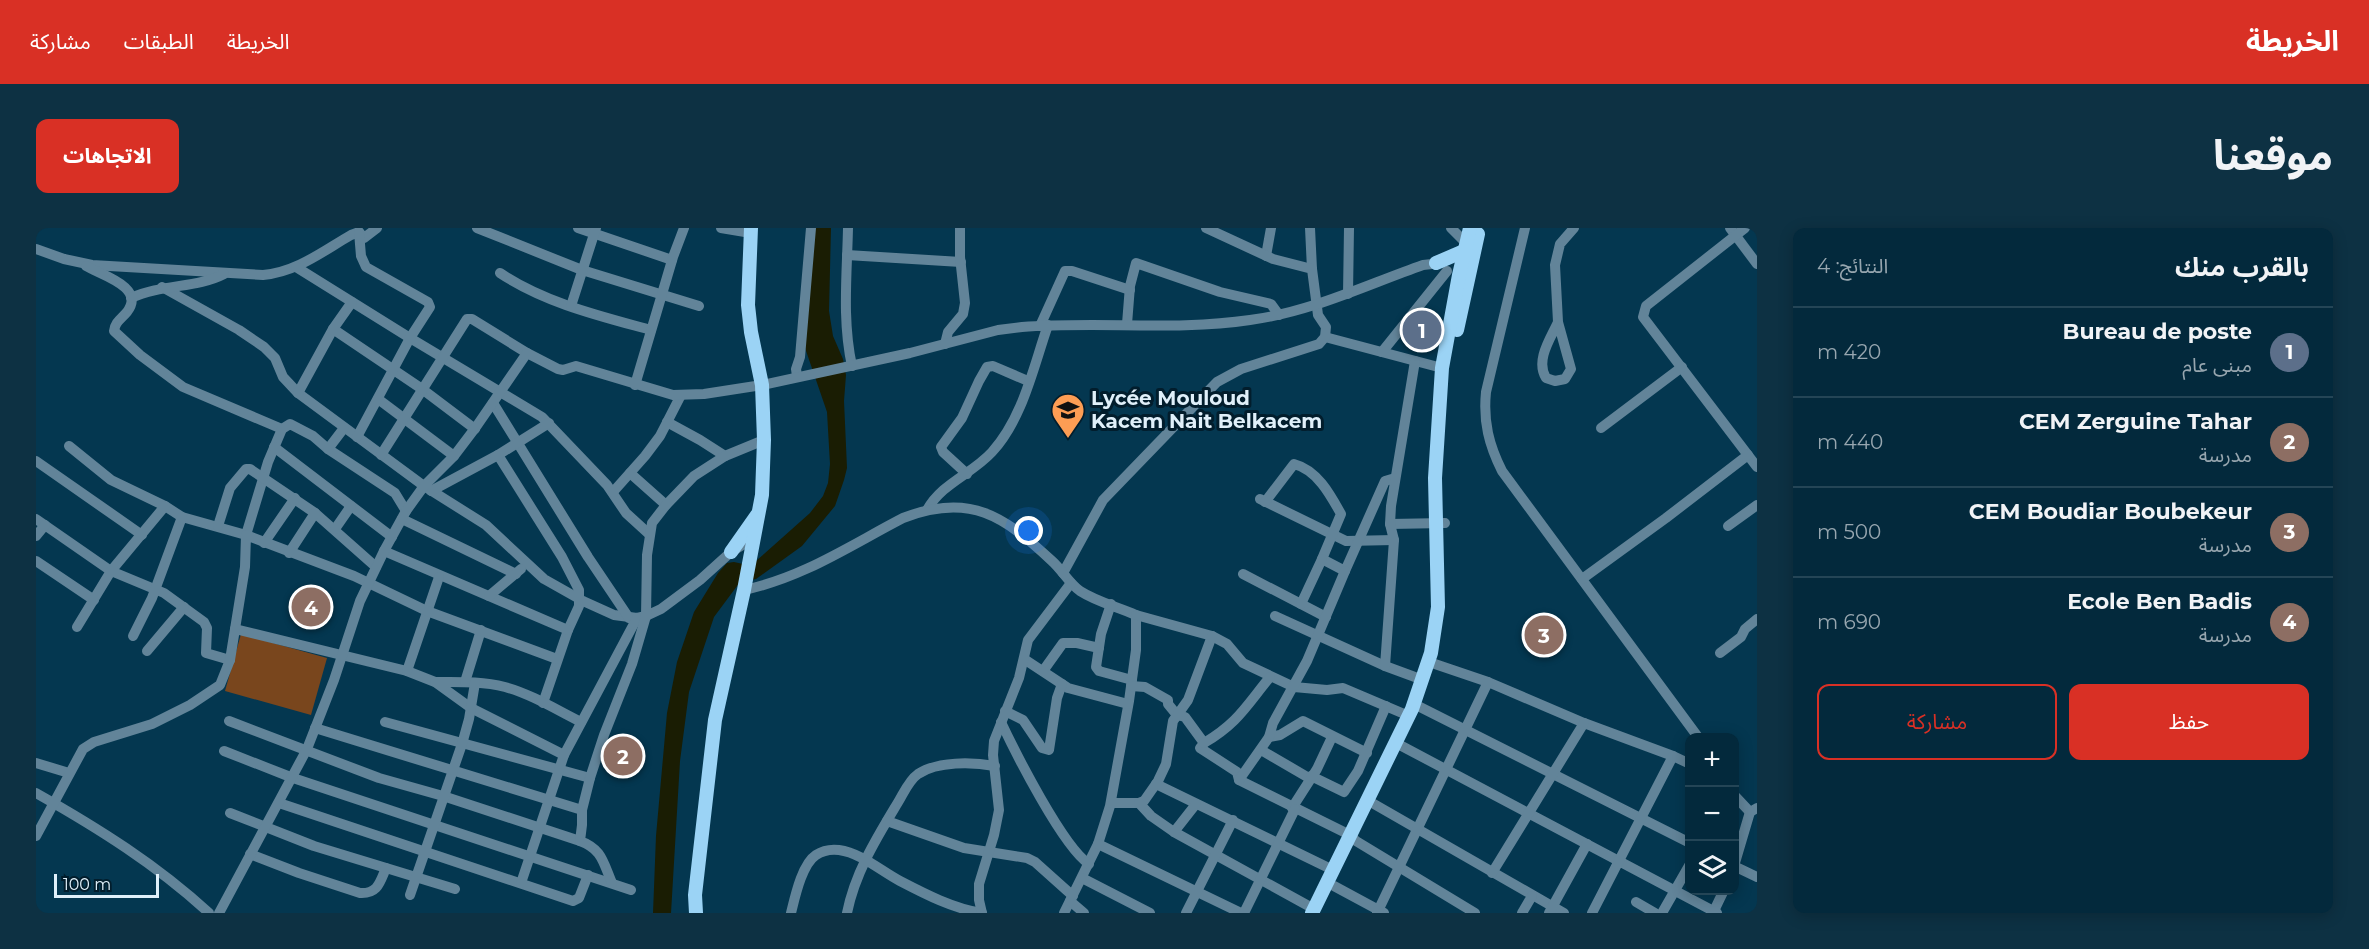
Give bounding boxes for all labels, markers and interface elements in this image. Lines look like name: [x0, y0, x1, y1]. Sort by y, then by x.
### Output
text: الخريطة: [2246, 24, 2339, 58]
text: مشاركة: [30, 29, 91, 54]
text: الطبقات: [124, 29, 194, 54]
text: الخريطة: [227, 29, 290, 54]
button: الاتجاهات: [36, 119, 179, 193]
text: موقعنا: [2213, 129, 2333, 181]
text: بالقرب منك: [2175, 251, 2309, 283]
text: النتائج: 4: [1817, 254, 1888, 278]
pin: 1: [1402, 308, 1442, 352]
text: Bureau de poste: [2063, 318, 2252, 345]
text: 420 m: [1817, 340, 1881, 364]
text: 1: [2286, 340, 2293, 364]
text: مبنى عام: [2182, 353, 2252, 377]
place label: Lycée Mouloud Kacem Nait Belkacem: [1091, 386, 1322, 433]
school or university icon: Lycée Mouloud Kacem Nait Belkacem: [1050, 392, 1086, 439]
text: CEM Zerguine Tahar: [2019, 408, 2252, 435]
text: 440 m: [1817, 430, 1883, 454]
text: 2: [2284, 430, 2295, 454]
text: مدرسة: [2199, 443, 2252, 467]
text: CEM Boudiar Boubekeur: [1969, 498, 2252, 525]
your location: [1014, 516, 1043, 545]
text: 500 m: [1817, 520, 1881, 544]
text: 3: [2284, 520, 2295, 544]
text: مدرسة: [2199, 533, 2252, 557]
pin: 4: [292, 584, 330, 629]
text: Ecole Ben Badis: [2067, 588, 2252, 615]
text: 690 m: [1817, 610, 1881, 634]
text: 4: [2283, 610, 2296, 634]
pin: 3: [1524, 612, 1564, 658]
text: مدرسة: [2199, 623, 2252, 647]
button: مشاركة: [1817, 684, 2057, 760]
button: حفظ: [2069, 684, 2309, 760]
map controls: [1685, 733, 1739, 895]
button: +: [1685, 733, 1739, 787]
pin: 2: [604, 734, 642, 778]
button: −: [1685, 787, 1739, 841]
button: layers: [1685, 841, 1739, 895]
scale bar: [54, 871, 159, 898]
text: 100 m: [63, 875, 111, 894]

